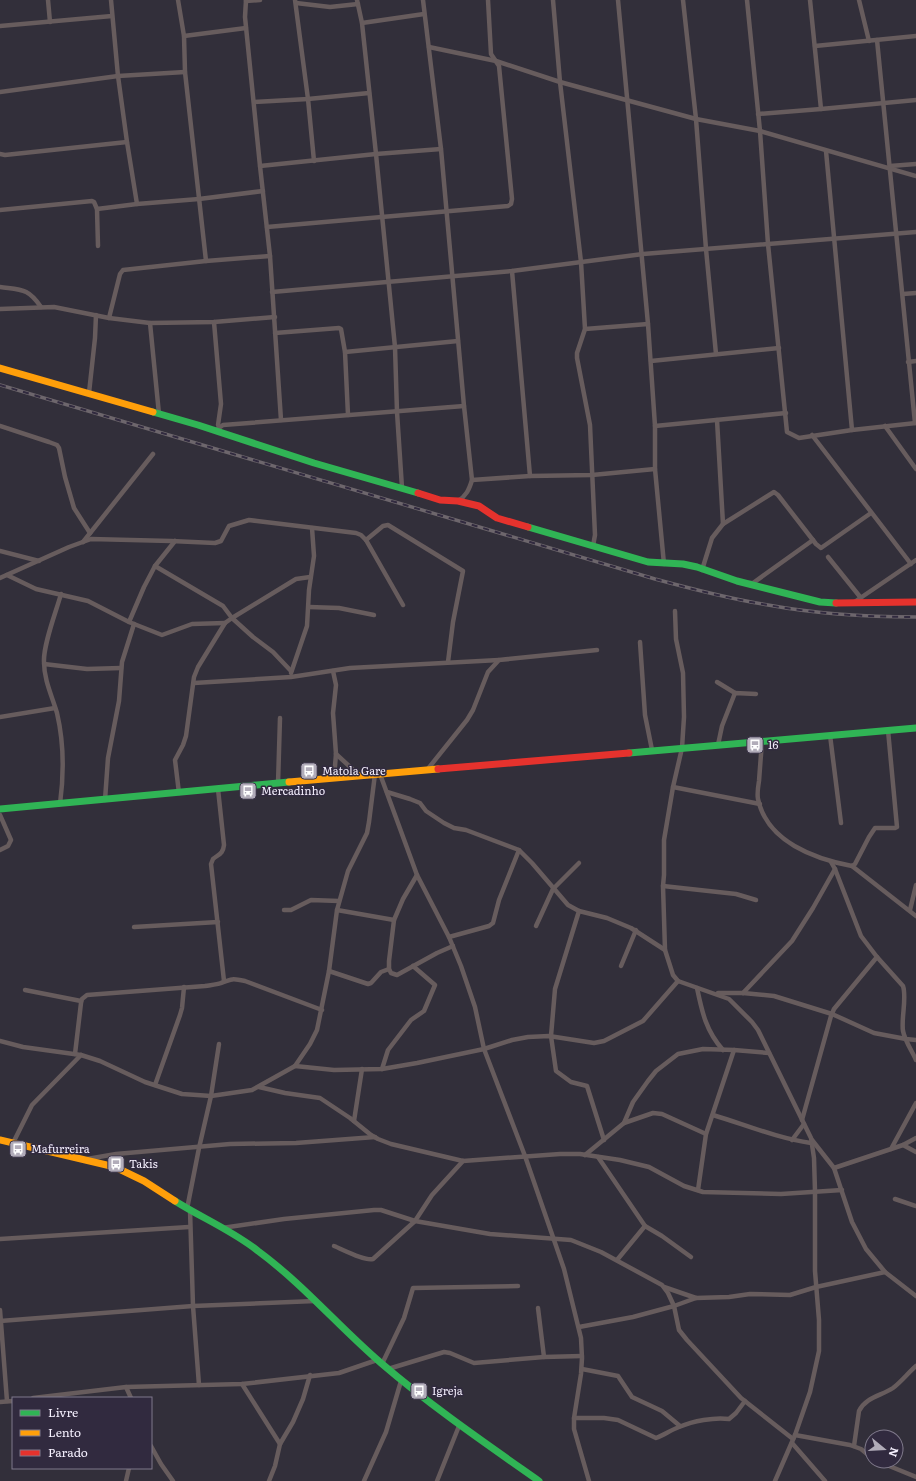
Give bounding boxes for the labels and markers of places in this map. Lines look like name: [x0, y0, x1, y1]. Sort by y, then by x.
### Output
bus stop icon: 16: [745, 735, 765, 755]
place label: 16: [768, 736, 778, 752]
bus stop icon: Matola Gare: [299, 761, 319, 781]
place label: Matola Gare: [322, 762, 386, 778]
bus stop icon: Mercadinho: [238, 781, 258, 801]
place label: Mercadinho: [261, 782, 325, 798]
bus stop icon: Mafurreira: [8, 1139, 28, 1159]
place label: Mafurreira: [31, 1140, 90, 1156]
bus stop icon: Takis: [106, 1154, 126, 1174]
place label: Takis: [129, 1155, 158, 1171]
bus stop icon: Igreja: [409, 1381, 429, 1401]
place label: Igreja: [432, 1382, 463, 1398]

